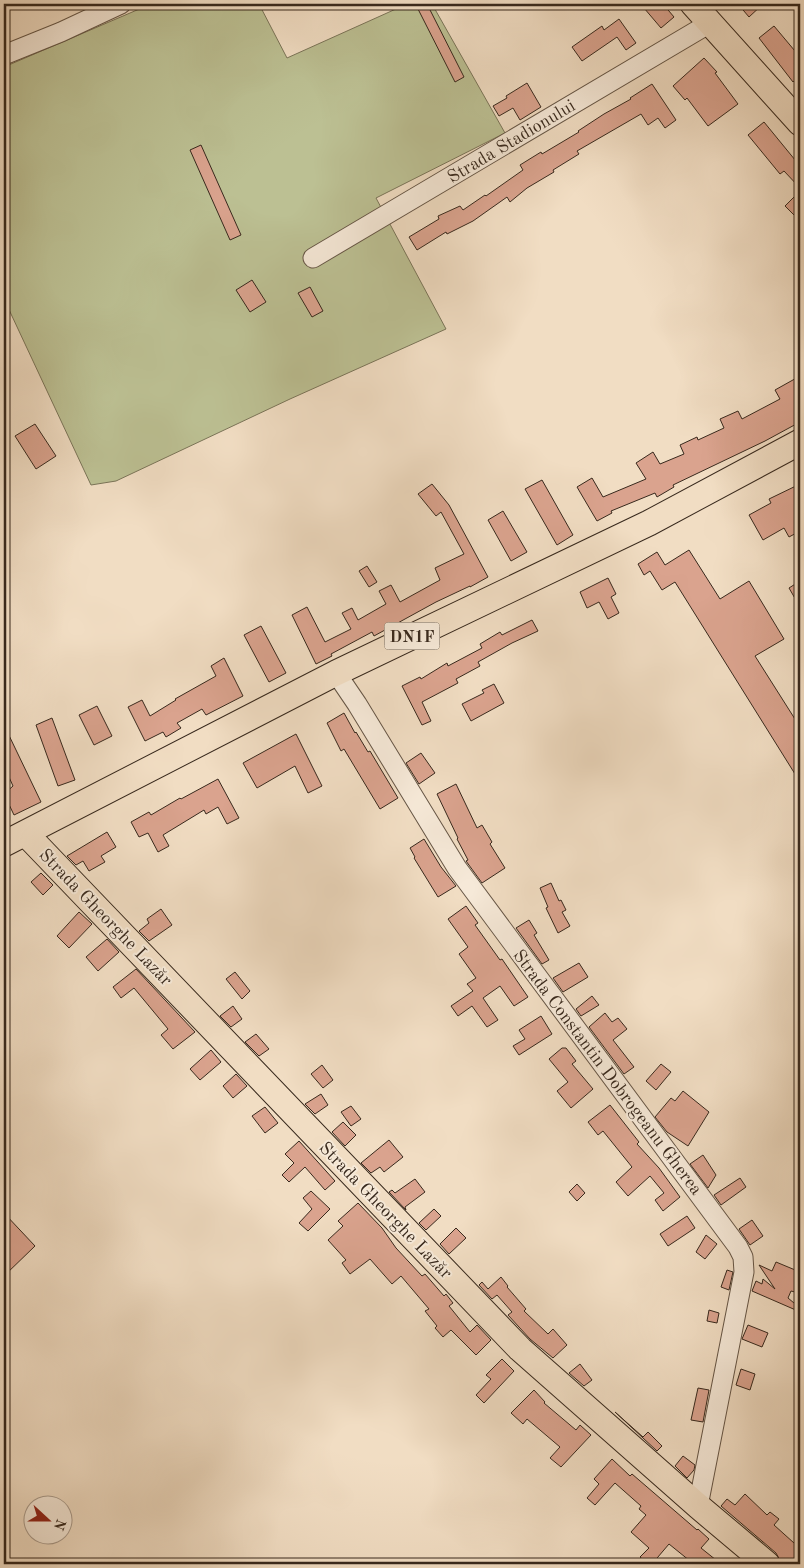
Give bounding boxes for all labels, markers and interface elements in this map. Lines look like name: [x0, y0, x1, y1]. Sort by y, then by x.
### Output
street label: Strada Stadionului: [445, 97, 579, 187]
road number: DN1F: [384, 622, 440, 650]
street label: Strada Gheorghe Lazăr: [35, 846, 176, 990]
street label: Strada Constantin Dobrogeanu Gherea: [509, 947, 705, 1199]
street label: Strada Gheorghe Lazăr: [315, 1139, 456, 1283]
north arrow: [22, 1496, 72, 1546]
text: N: [51, 1517, 68, 1532]

